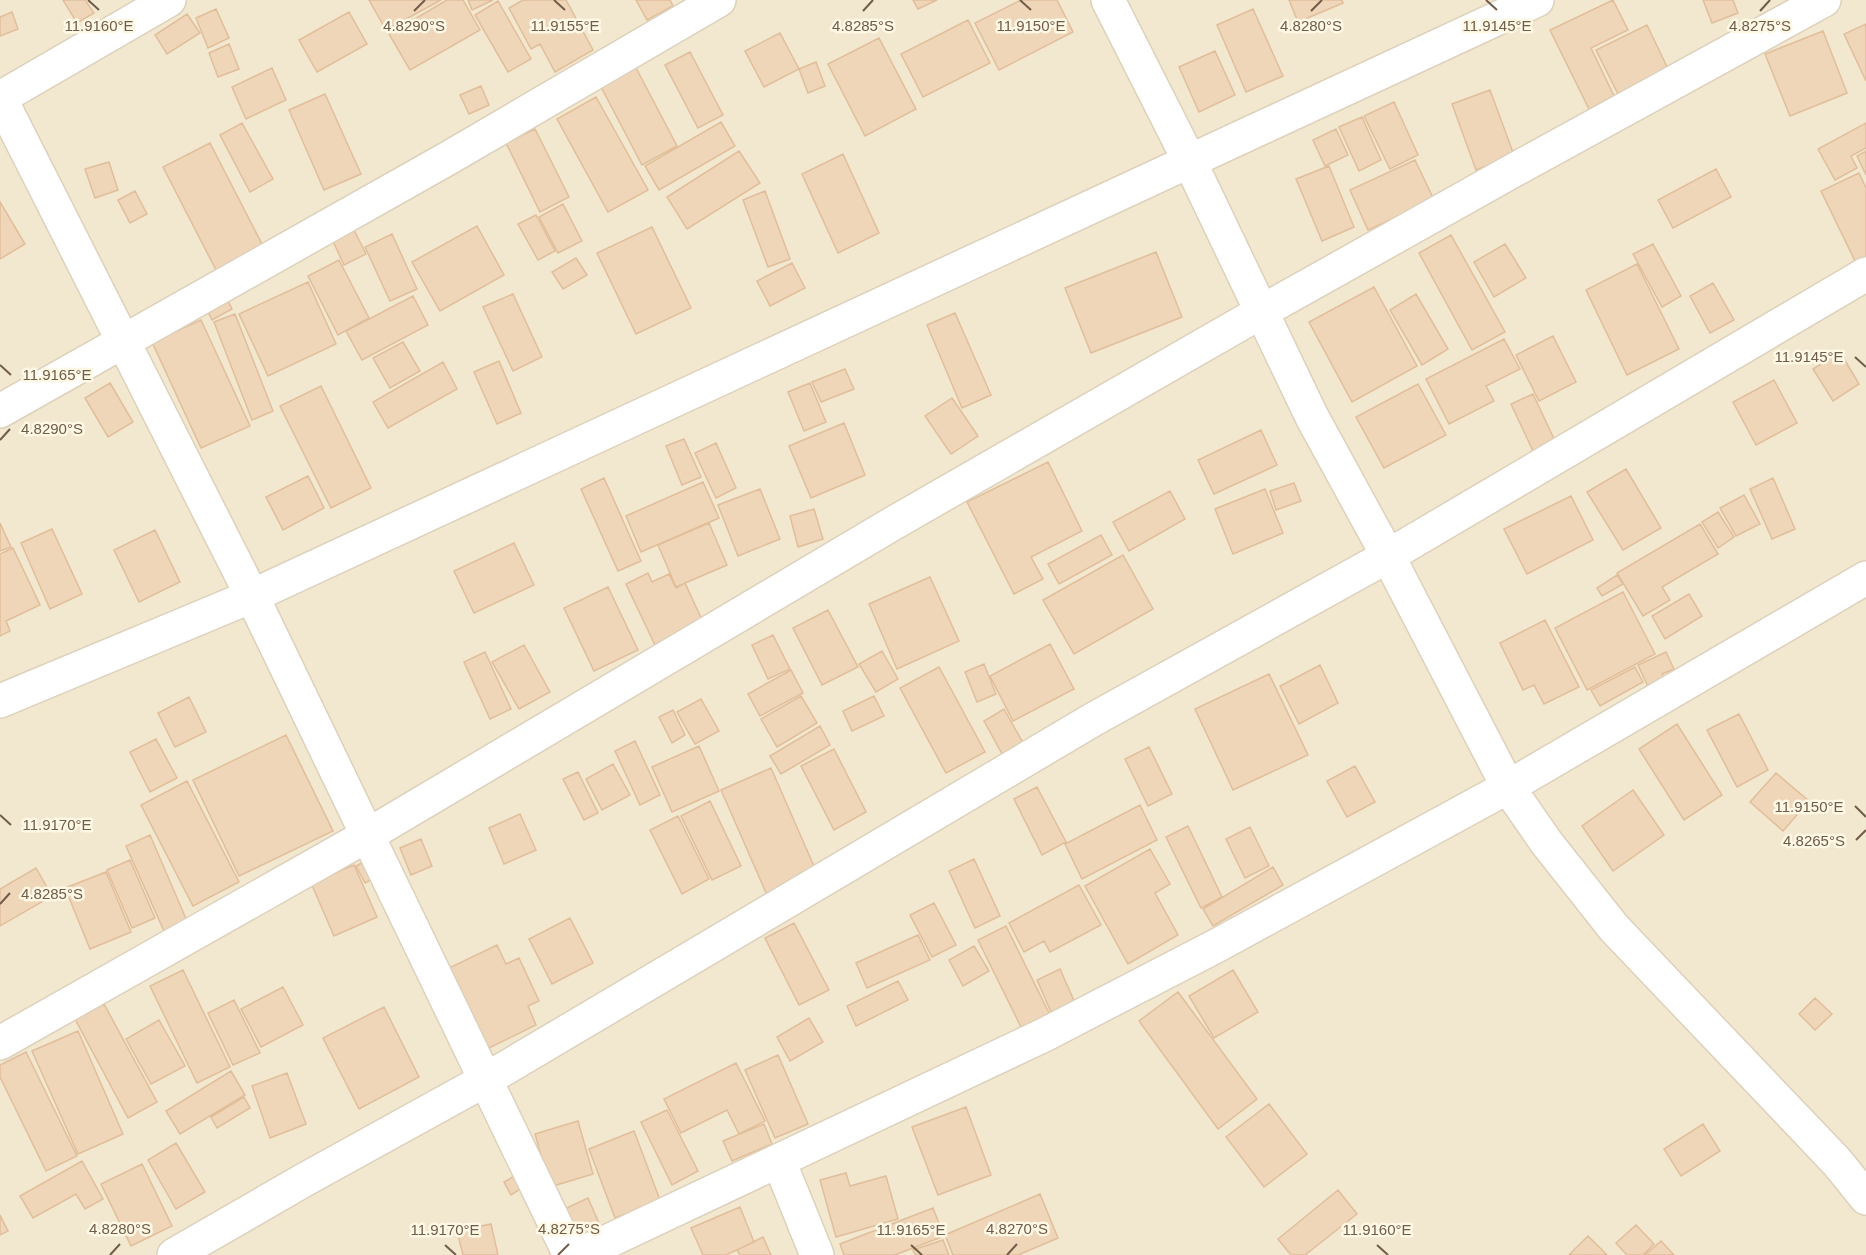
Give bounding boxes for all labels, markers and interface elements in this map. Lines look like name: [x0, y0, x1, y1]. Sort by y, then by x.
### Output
text: 11.9160°E: [64, 17, 134, 34]
text: 4.8290°S: [383, 17, 445, 34]
text: 11.9155°E: [530, 17, 600, 34]
text: 4.8285°S: [832, 17, 894, 34]
text: 11.9150°E: [996, 17, 1066, 34]
text: 4.8280°S: [1280, 17, 1342, 34]
text: 11.9145°E: [1462, 17, 1532, 34]
text: 4.8275°S: [1729, 17, 1791, 34]
text: 11.9145°E: [1774, 348, 1844, 365]
text: 11.9165°E: [22, 366, 92, 383]
text: 4.8290°S: [21, 420, 83, 437]
text: 11.9150°E: [1774, 798, 1844, 815]
text: 11.9170°E: [22, 816, 92, 833]
text: 4.8265°S: [1783, 832, 1845, 849]
text: 4.8285°S: [21, 885, 83, 902]
text: 4.8280°S: [89, 1220, 151, 1237]
text: 4.8275°S: [538, 1220, 600, 1237]
text: 4.8270°S: [986, 1220, 1048, 1237]
text: 11.9170°E: [410, 1221, 480, 1238]
text: 11.9165°E: [876, 1221, 946, 1238]
text: 11.9160°E: [1342, 1221, 1412, 1238]

